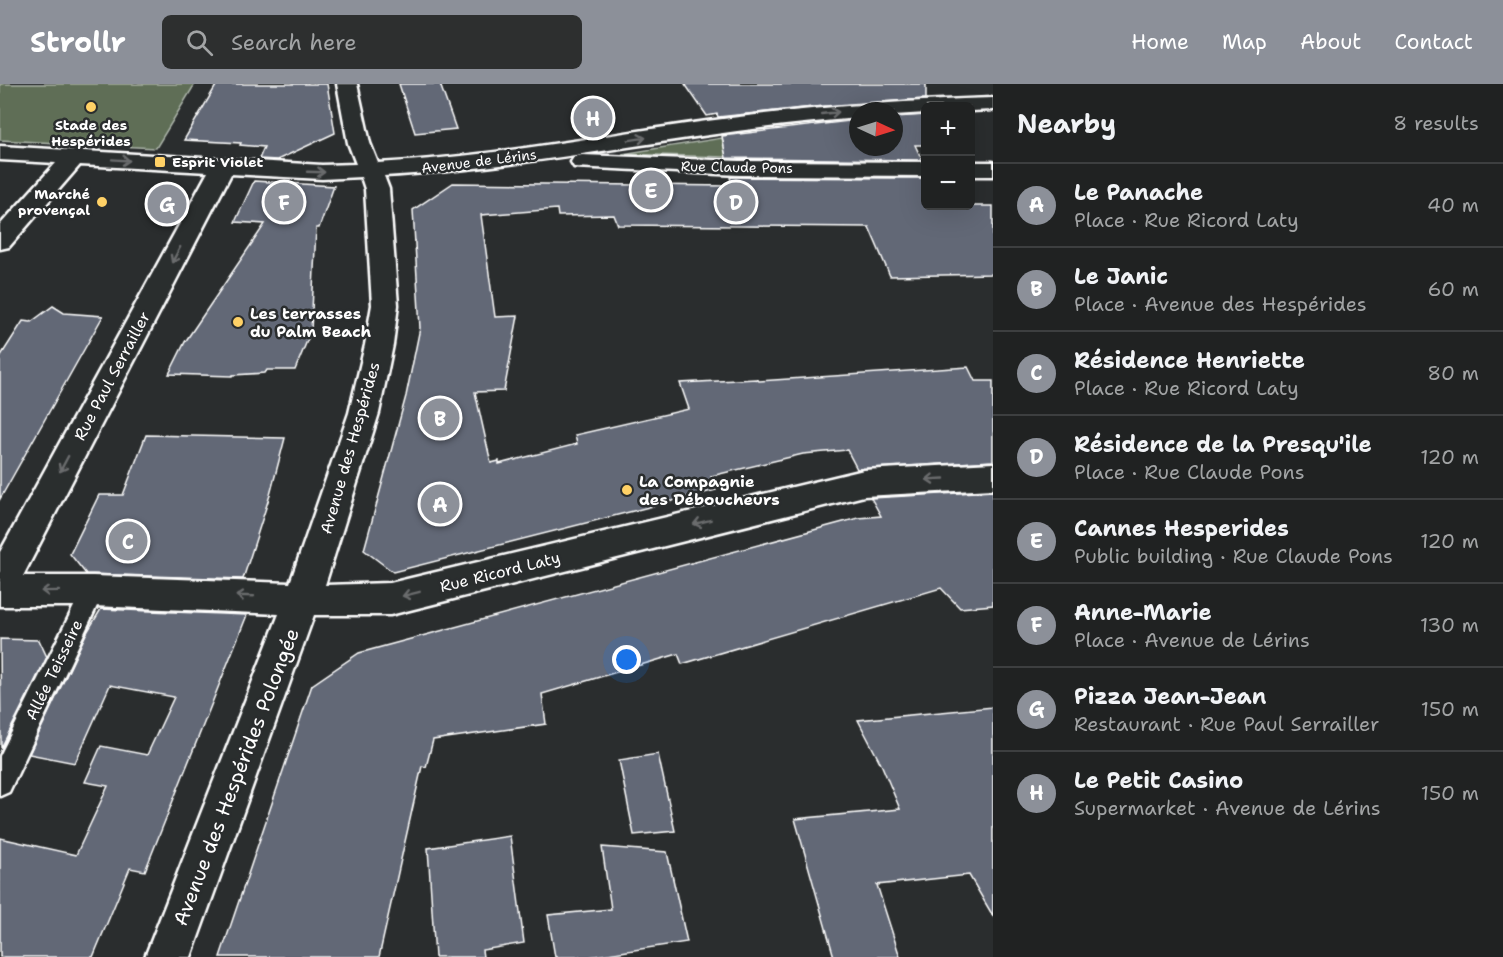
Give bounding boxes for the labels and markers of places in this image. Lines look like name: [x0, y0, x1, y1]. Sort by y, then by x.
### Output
pin: H: [574, 96, 612, 141]
marker: Stade des Hespérides: [84, 100, 98, 114]
place label: Stade des Hespérides: [51, 116, 131, 150]
place label: Esprit Violet: [172, 153, 263, 171]
marker: Esprit Violet: [153, 155, 167, 169]
pin: E: [632, 168, 670, 212]
pin: F: [264, 180, 304, 224]
pin: D: [716, 180, 756, 224]
pin: G: [148, 182, 186, 226]
place label: Marché provençal: [18, 185, 90, 219]
marker: Marché provençal: [95, 195, 109, 209]
place label: Les terrasses du Palm Beach: [250, 303, 371, 342]
marker: Les terrasses du Palm Beach: [231, 315, 245, 329]
pin: B: [420, 396, 460, 440]
place label: La Compagnie des Déboucheurs: [639, 471, 780, 510]
pin: A: [420, 482, 460, 526]
marker: La Compagnie des Déboucheurs: [620, 483, 634, 497]
pin: C: [108, 518, 148, 564]

